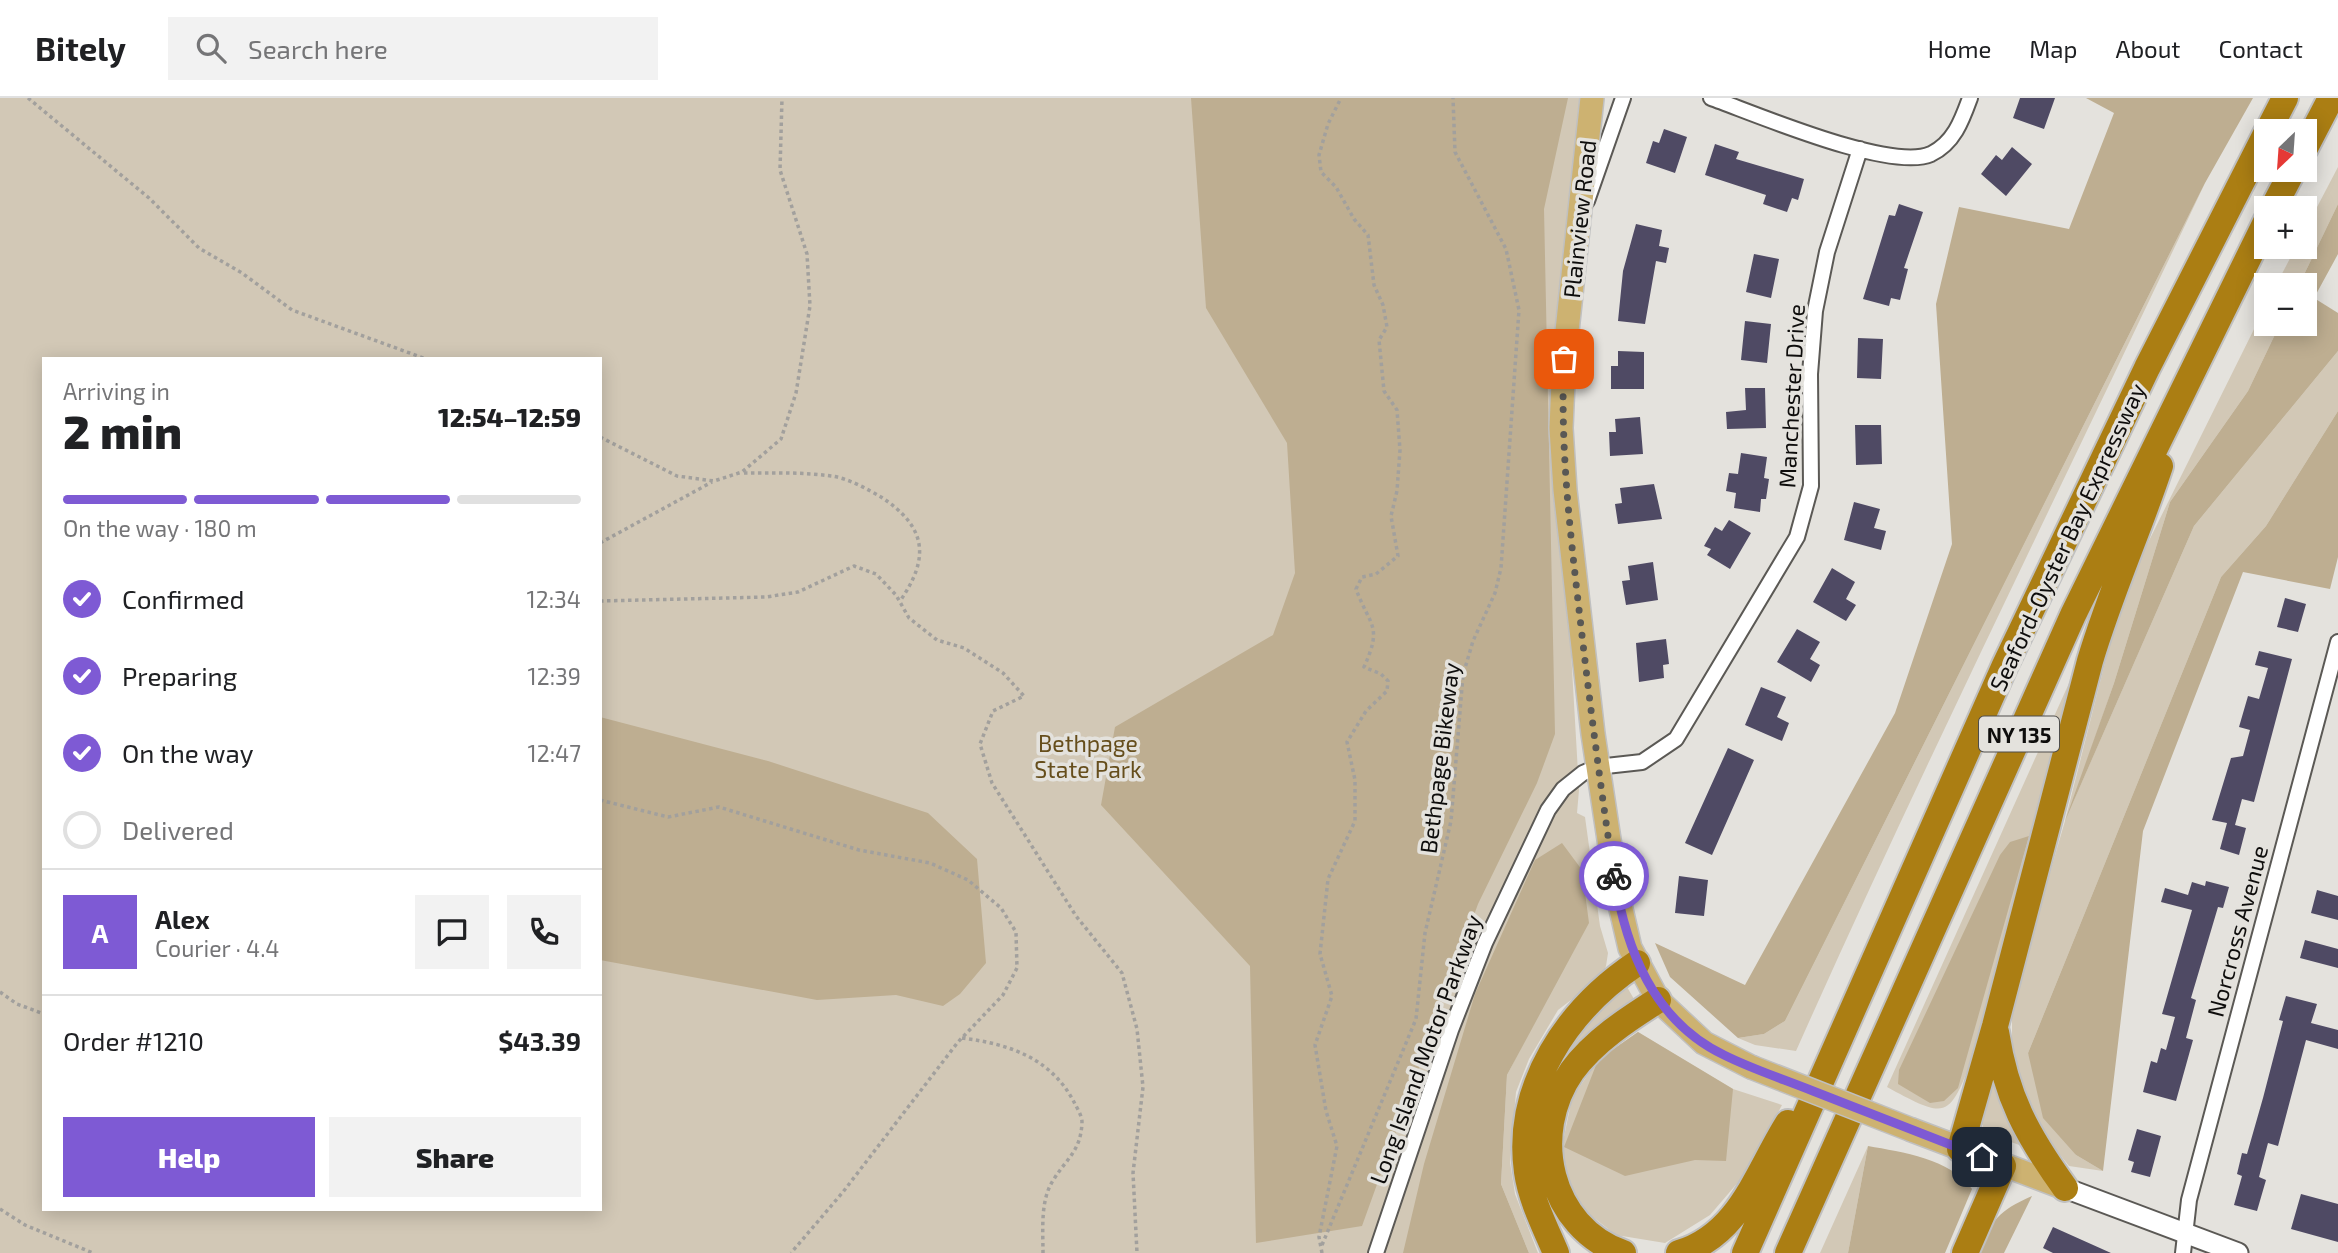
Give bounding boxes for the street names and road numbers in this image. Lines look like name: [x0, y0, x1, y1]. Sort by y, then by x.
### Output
street label: Plainview Road: [1557, 139, 1601, 299]
street label: Manchester Drive: [1772, 303, 1810, 489]
street label: Seaford-Oyster Bay Expressway: [1983, 379, 2151, 695]
street label: Bethpage Bikeway: [1413, 661, 1465, 855]
road number: NY 135: [1979, 716, 2059, 752]
street label: Norcross Avenue: [2201, 842, 2273, 1020]
street label: Long Island Motor Parkway: [1363, 910, 1487, 1188]

